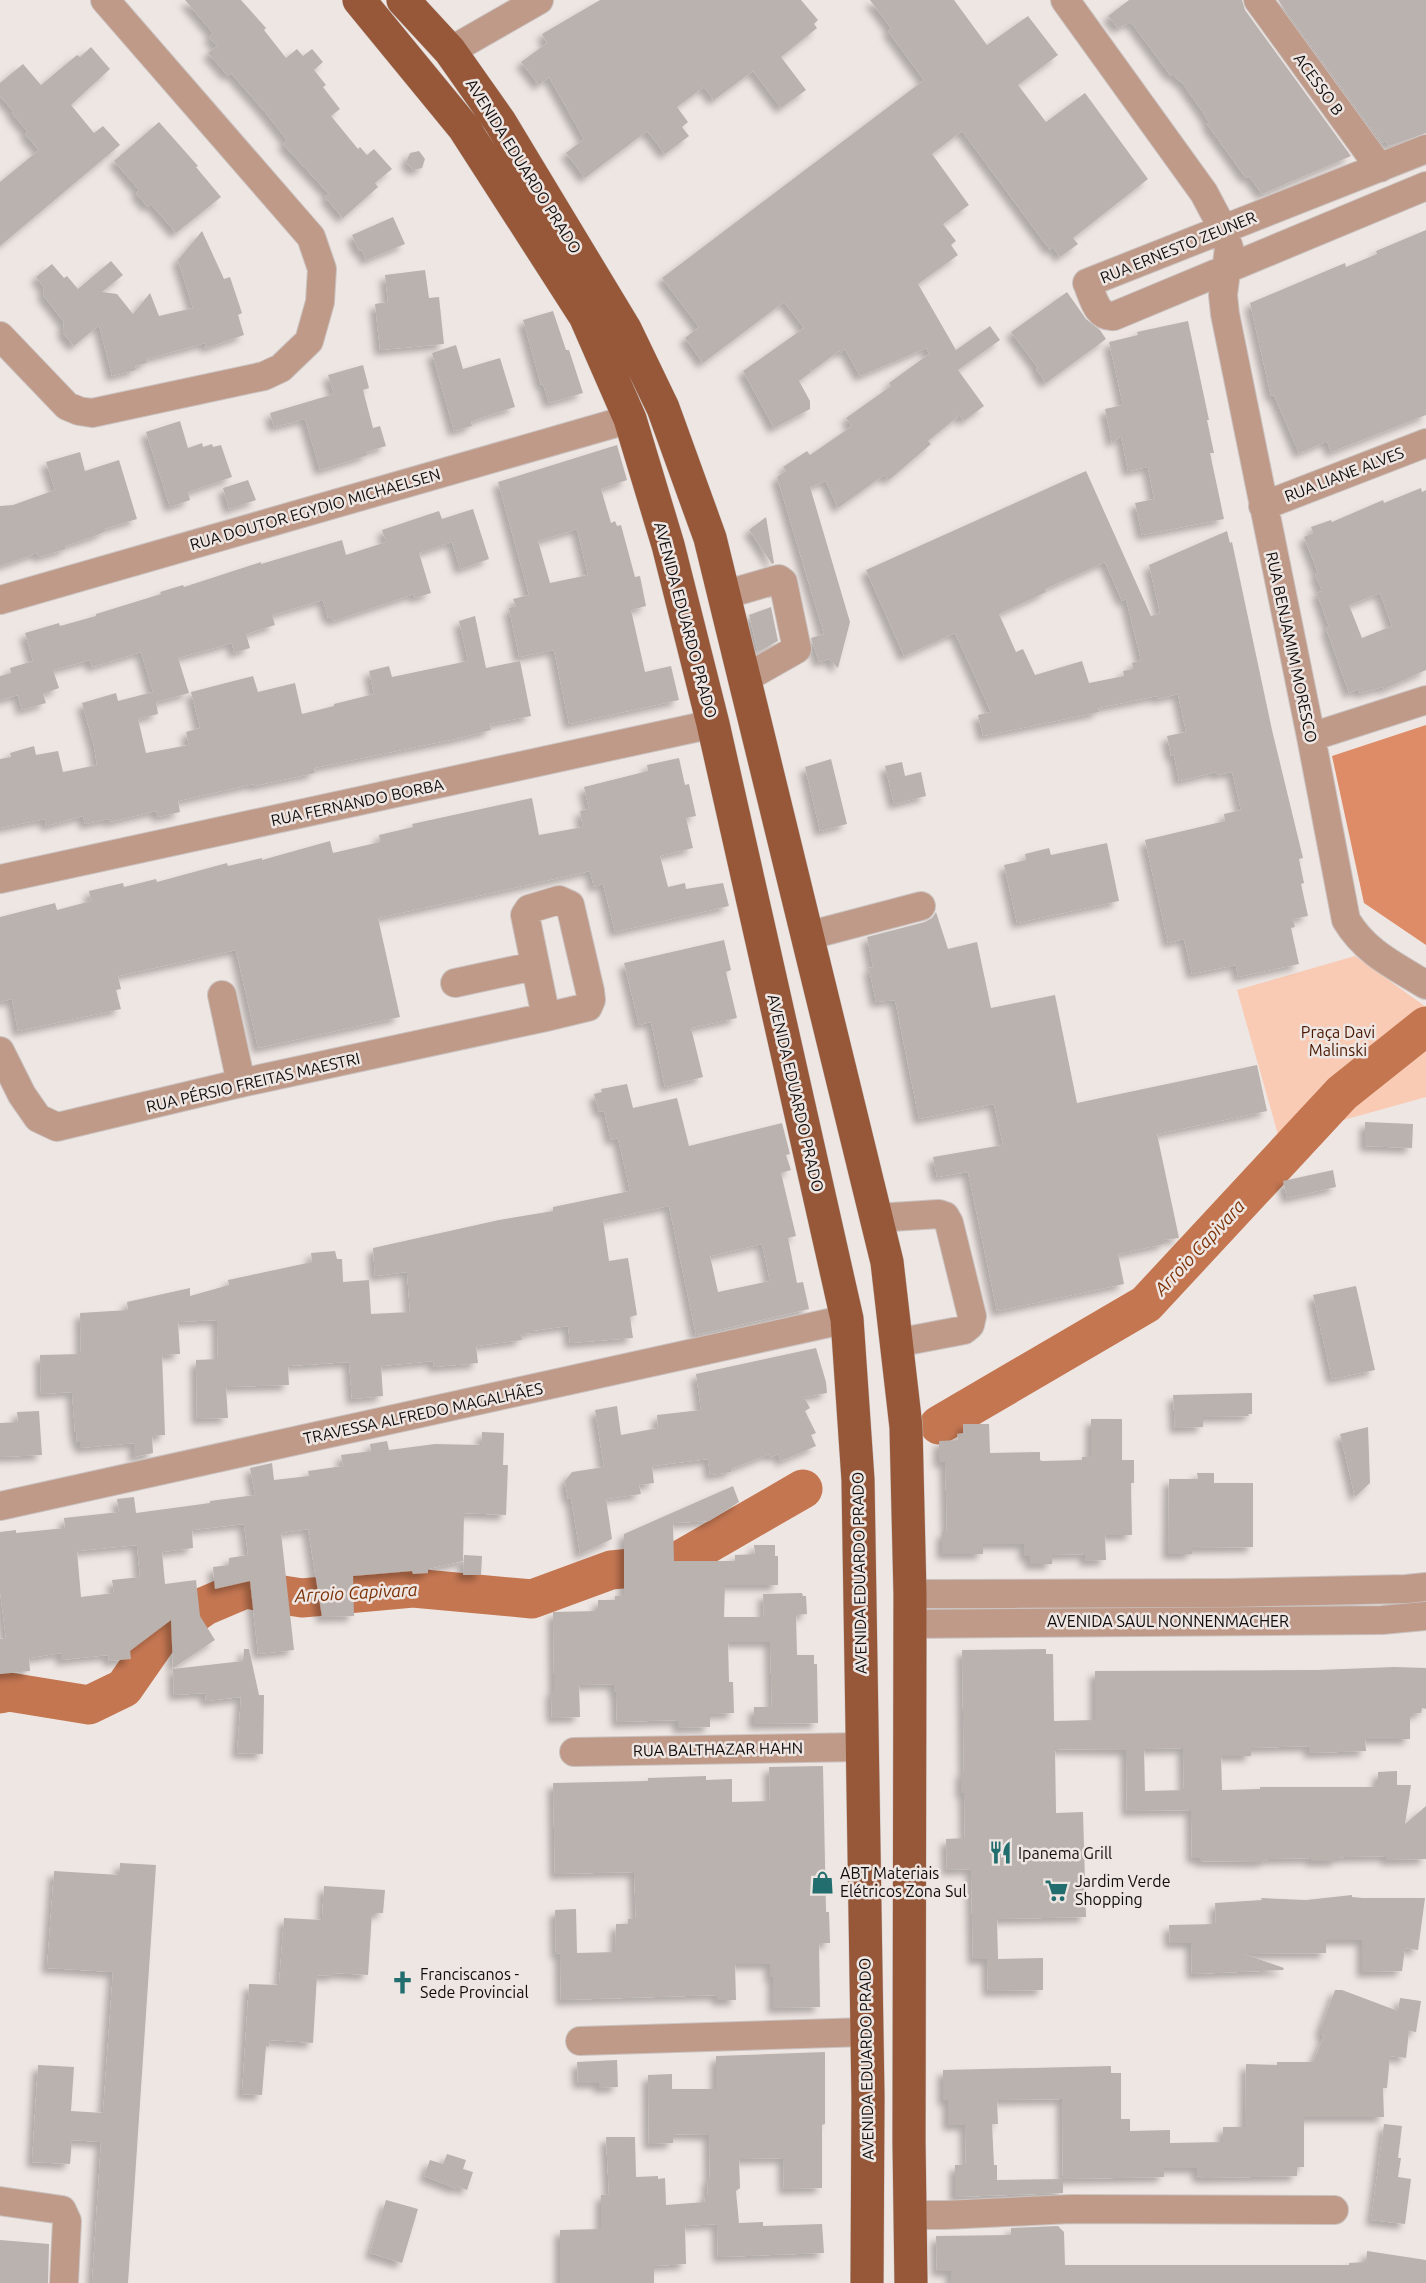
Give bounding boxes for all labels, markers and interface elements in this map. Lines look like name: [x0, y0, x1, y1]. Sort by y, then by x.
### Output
street label: ACESSO B: [1291, 50, 1347, 118]
street label: AVENIDA EDUARDO PRADO: [463, 75, 585, 257]
street label: RUA ERNESTO ZEUNER: [1097, 207, 1259, 287]
street label: RUA LIANE ALVES: [1282, 443, 1406, 505]
street label: RUA DOUTOR EGYDIO MICHAELSEN: [188, 465, 442, 553]
street label: AVENIDA EDUARDO PRADO: [651, 520, 721, 720]
street label: RUA BENJAMIM MORESCO: [1263, 550, 1321, 744]
street label: RUA FERNANDO BORBA: [269, 775, 446, 829]
street label: AVENIDA EDUARDO PRADO: [764, 992, 828, 1194]
park label: Praça Davi Malinski: [1301, 1023, 1375, 1059]
street label: RUA PÉRSIO FREITAS MAESTRI: [144, 1047, 362, 1115]
water label: Arroio Capivara: [1149, 1195, 1248, 1299]
street label: TRAVESSA ALFREDO MAGALHÃES: [301, 1378, 544, 1447]
street label: AVENIDA EDUARDO PRADO: [848, 1472, 870, 1674]
water label: Arroio Capivara: [293, 1579, 418, 1605]
street label: AVENIDA SAUL NONNENMACHER: [1047, 1612, 1289, 1630]
street label: RUA BALTHAZAR HAHN: [633, 1739, 803, 1759]
restaurant icon: Ipanema Grill: [987, 1840, 1013, 1866]
place label: Ipanema Grill: [1018, 1844, 1112, 1862]
place label: ABT Materiais Elétricos Zona Sul: [840, 1864, 967, 1900]
shop icon: ABT Materiais Elétricos Zona Sul: [809, 1869, 835, 1895]
place label: Jardim Verde Shopping: [1075, 1872, 1171, 1908]
supermarket icon: Jardim Verde Shopping: [1044, 1877, 1070, 1903]
street label: AVENIDA EDUARDO PRADO: [855, 1958, 877, 2160]
place label: Franciscanos - Sede Provincial: [420, 1965, 529, 2001]
church icon: Franciscanos - Sede Provincial: [389, 1970, 415, 1996]

